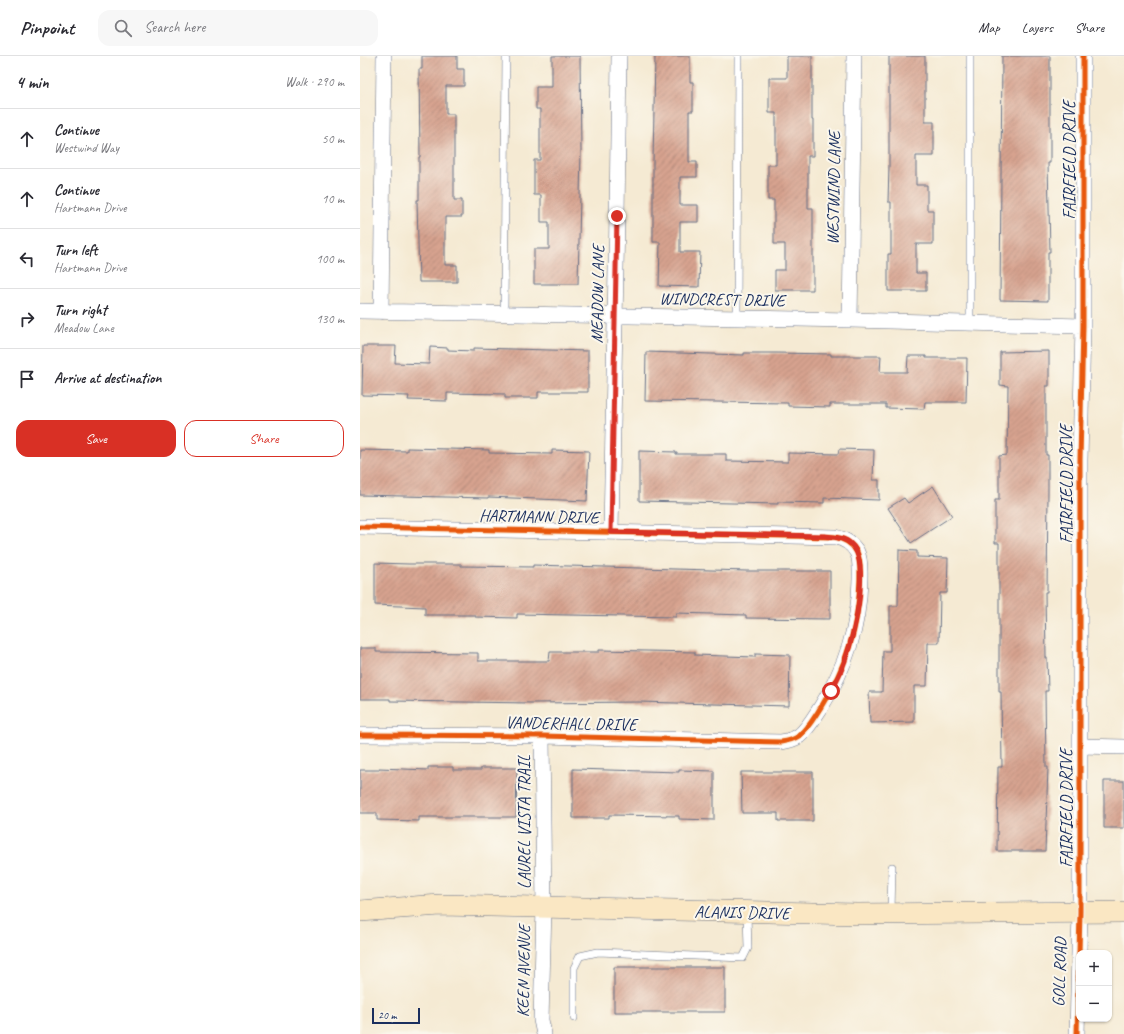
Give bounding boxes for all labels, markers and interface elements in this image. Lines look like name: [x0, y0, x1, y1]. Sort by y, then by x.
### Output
search box: [98, 10, 378, 46]
text: Pinpoint: [20, 16, 74, 40]
icon: search: [112, 17, 134, 39]
text: Search here: [144, 18, 205, 37]
text: Map: [978, 19, 1000, 36]
text: Layers: [1022, 19, 1053, 36]
text: Share: [1075, 19, 1104, 36]
text: 4 min: [16, 72, 49, 93]
text: Walk · 290 m: [285, 74, 344, 90]
street label: FAIRFIELD DRIVE: [1059, 98, 1080, 219]
text: Continue: [54, 121, 99, 140]
icon: ahead: [16, 128, 38, 150]
street label: WESTWIND LANE: [822, 129, 845, 245]
text: 50 m: [322, 131, 344, 147]
text: Westwind Way: [54, 140, 119, 156]
text: Continue: [54, 181, 99, 200]
icon: ahead: [16, 188, 38, 210]
text: 10 m: [322, 191, 344, 207]
text: Hartmann Drive: [54, 200, 126, 216]
route end: [608, 207, 626, 225]
text: Turn left: [54, 241, 97, 260]
street label: MEADOW LANE: [586, 242, 609, 343]
icon: left: [16, 248, 38, 270]
text: 100 m: [316, 251, 344, 267]
text: Hartmann Drive: [54, 260, 126, 276]
street label: WINDCREST DRIVE: [659, 288, 787, 311]
text: Turn right: [54, 301, 107, 320]
icon: right: [16, 308, 38, 330]
text: 130 m: [316, 311, 344, 327]
text: Meadow Lane: [54, 320, 114, 336]
icon: arrive: [16, 368, 38, 390]
text: Arrive at destination: [54, 369, 161, 388]
button: Save: [16, 420, 176, 457]
button: Share: [184, 420, 344, 457]
street label: FAIRFIELD DRIVE: [1056, 422, 1077, 543]
street label: HARTMANN DRIVE: [479, 505, 601, 528]
route start: [822, 682, 840, 700]
street label: VANDERHALL DRIVE: [505, 712, 640, 735]
street label: FAIRFIELD DRIVE: [1056, 746, 1077, 867]
street label: LAUREL VISTA TRAIL: [514, 754, 535, 889]
street label: ALANIS DRIVE: [694, 901, 792, 924]
street label: KEEN AVENUE: [512, 922, 535, 1017]
street label: GOLL ROAD: [1048, 936, 1071, 1007]
map controls: [1076, 950, 1112, 1022]
button: +: [1076, 950, 1112, 986]
button: −: [1076, 986, 1112, 1022]
scale bar: [372, 1006, 420, 1025]
text: 20 m: [378, 1008, 397, 1022]

